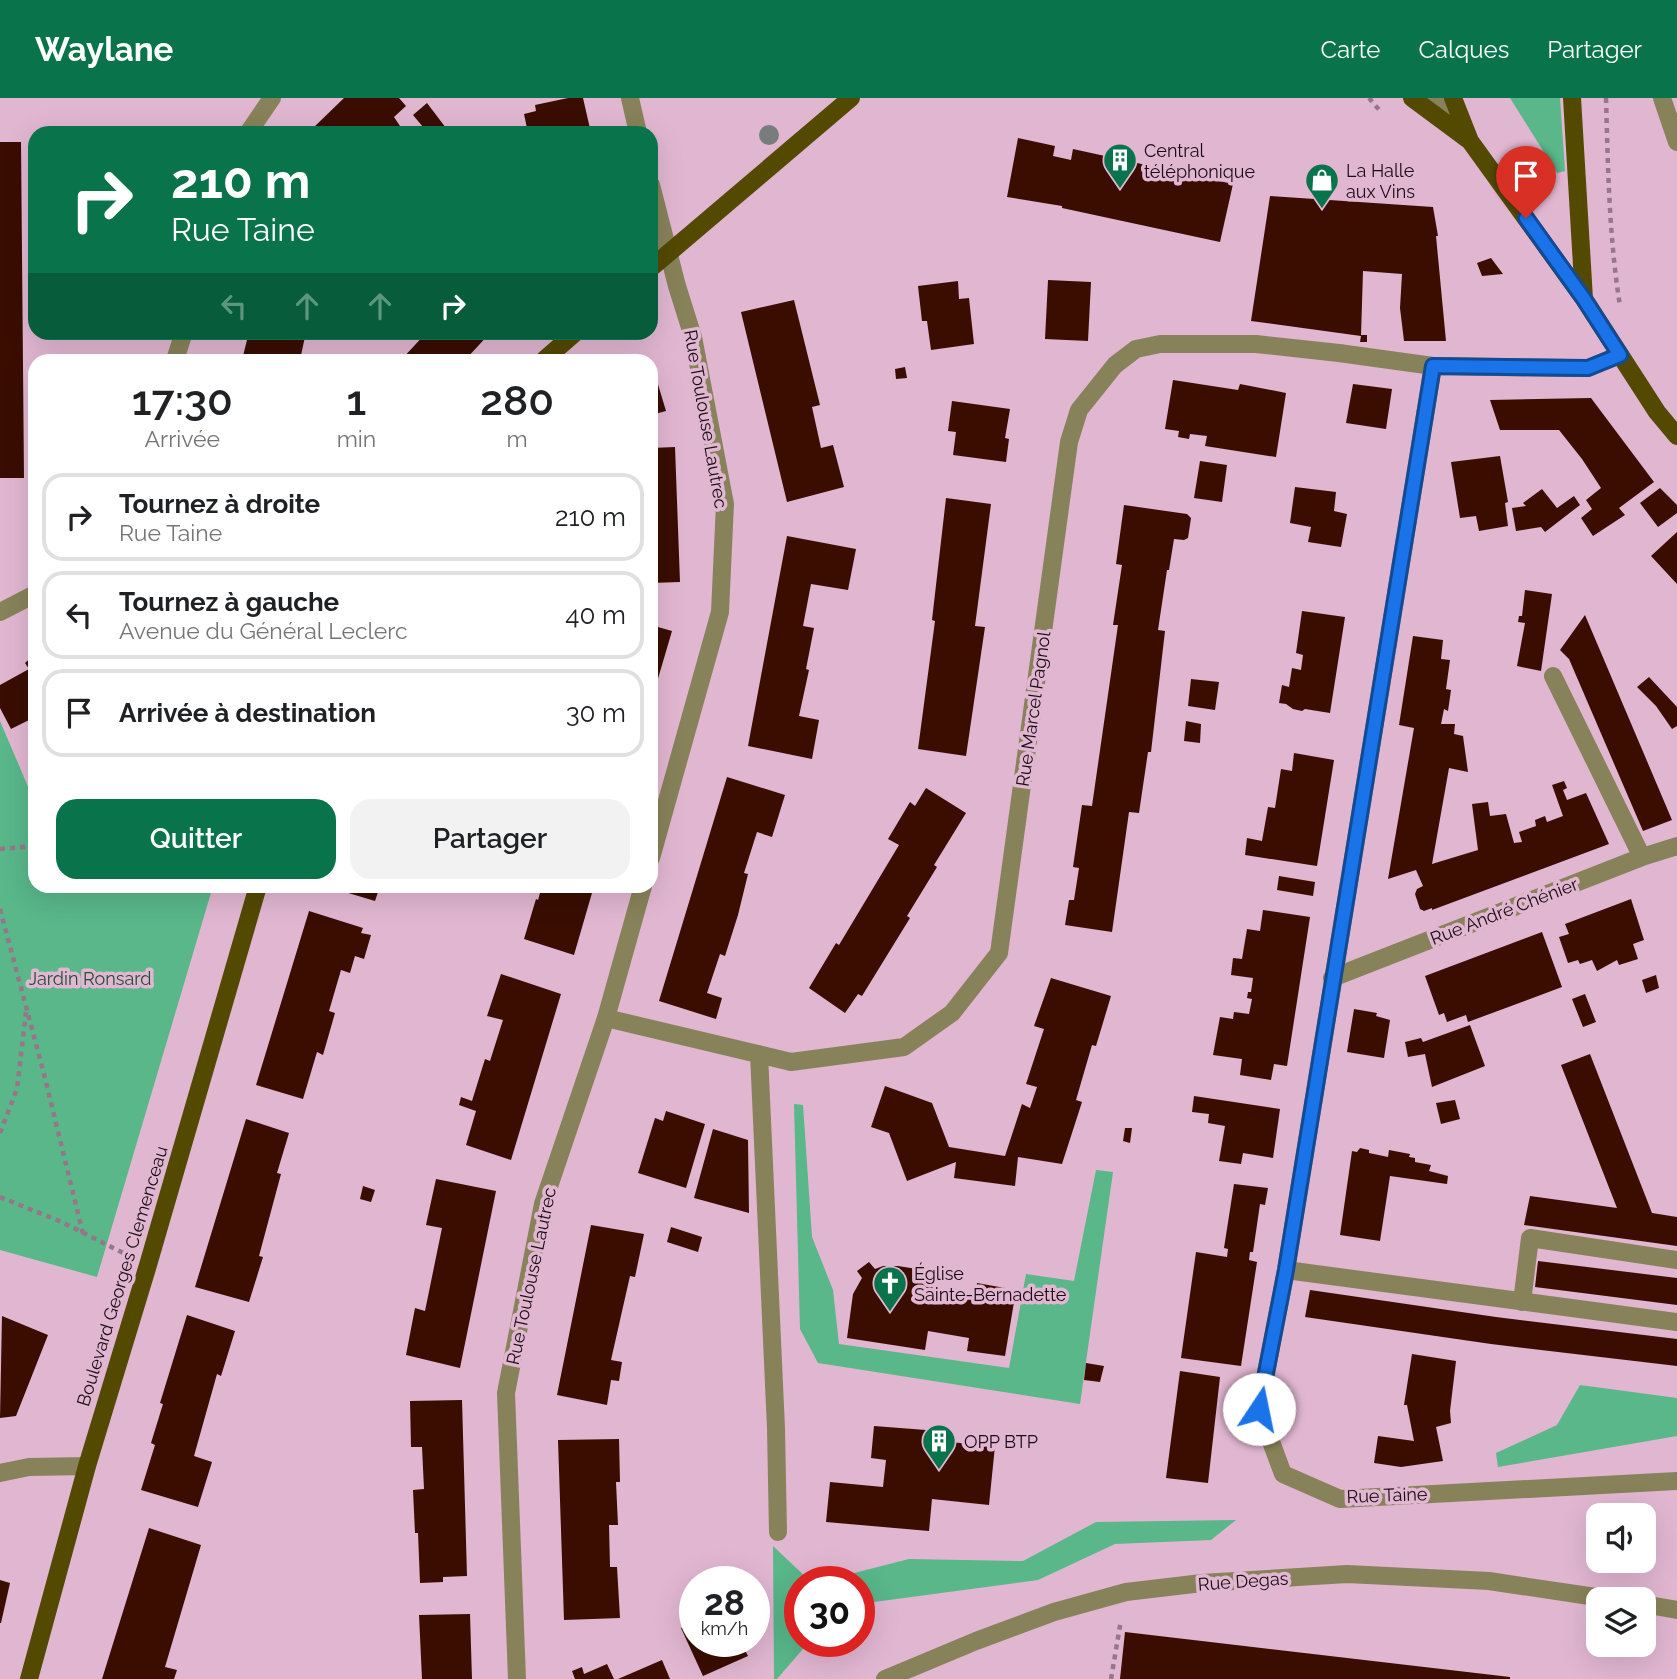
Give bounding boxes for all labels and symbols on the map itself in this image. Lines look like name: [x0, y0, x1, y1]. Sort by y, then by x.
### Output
place label: Central téléphonique: [1144, 140, 1255, 182]
building icon: Central téléphonique: [1101, 141, 1139, 190]
pin: [1496, 146, 1556, 218]
place label: La Halle aux Vins: [1346, 160, 1415, 202]
shop icon: La Halle aux Vins: [1303, 161, 1341, 210]
street label: Rue Toulouse Lautrec: [680, 328, 732, 510]
street label: Rue Marcel Pagnol: [1012, 630, 1054, 788]
street label: Rue André Chénier: [1427, 873, 1582, 949]
park label: Jardin Ronsard: [28, 968, 152, 989]
street label: Boulevard Georges Clemenceau: [72, 1143, 172, 1409]
street label: Rue Toulouse Lautrec: [502, 1185, 560, 1367]
place label: Église Sainte-Bernadette: [914, 1262, 1067, 1305]
church icon: Église Sainte-Bernadette: [871, 1264, 909, 1313]
position arrow: [1222, 1372, 1296, 1446]
building icon: OPP BTP: [920, 1422, 958, 1471]
place label: OPP BTP: [964, 1431, 1038, 1452]
street label: Rue Taine: [1346, 1483, 1428, 1507]
speed limit sign: 30: [784, 1566, 875, 1657]
street label: Rue Degas: [1197, 1567, 1289, 1595]

